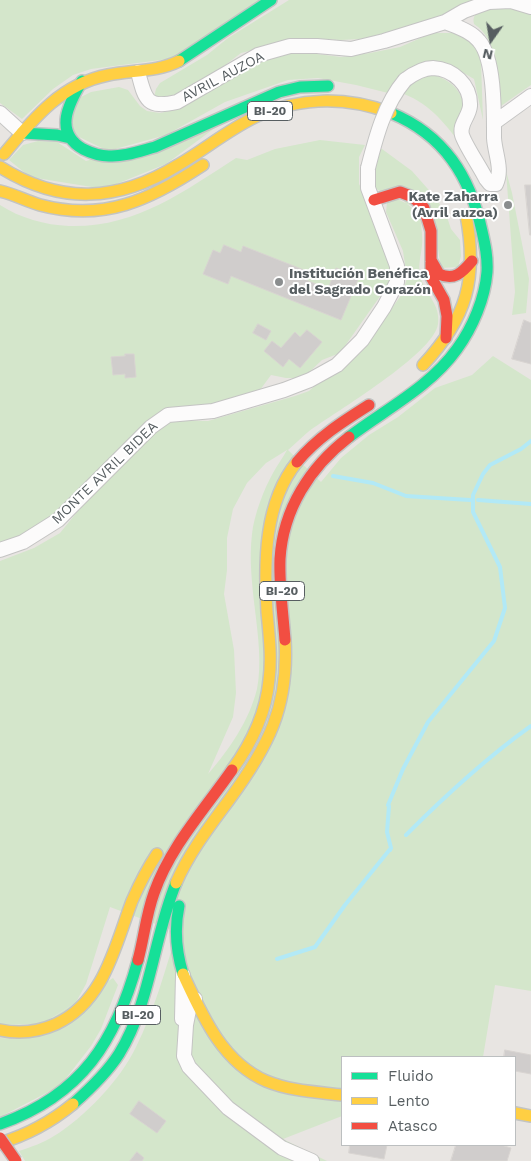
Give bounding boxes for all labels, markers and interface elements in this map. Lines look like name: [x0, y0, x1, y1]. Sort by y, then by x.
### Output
north arrow: [466, 15, 516, 65]
text: N: [481, 46, 494, 64]
street label: AVRIL AUZOA: [179, 48, 267, 106]
road number: BI-20: [248, 102, 292, 120]
place label: Kate Zaharra (Avril auzoa): [408, 189, 498, 222]
marker: Kate Zaharra (Avril auzoa): [502, 199, 514, 211]
place label: Institución Benéfica del Sagrado Corazón: [289, 266, 431, 298]
marker: Institución Benéfica del Sagrado Corazón: [273, 276, 285, 288]
street label: MONTE AVRIL BIDEA: [49, 418, 161, 528]
road number: BI-20: [260, 582, 304, 600]
road number: BI-20: [116, 1006, 160, 1024]
legend: [341, 1056, 516, 1146]
text: Fluido: [388, 1067, 433, 1085]
text: Lento: [388, 1092, 430, 1110]
text: Atasco: [388, 1117, 437, 1135]

